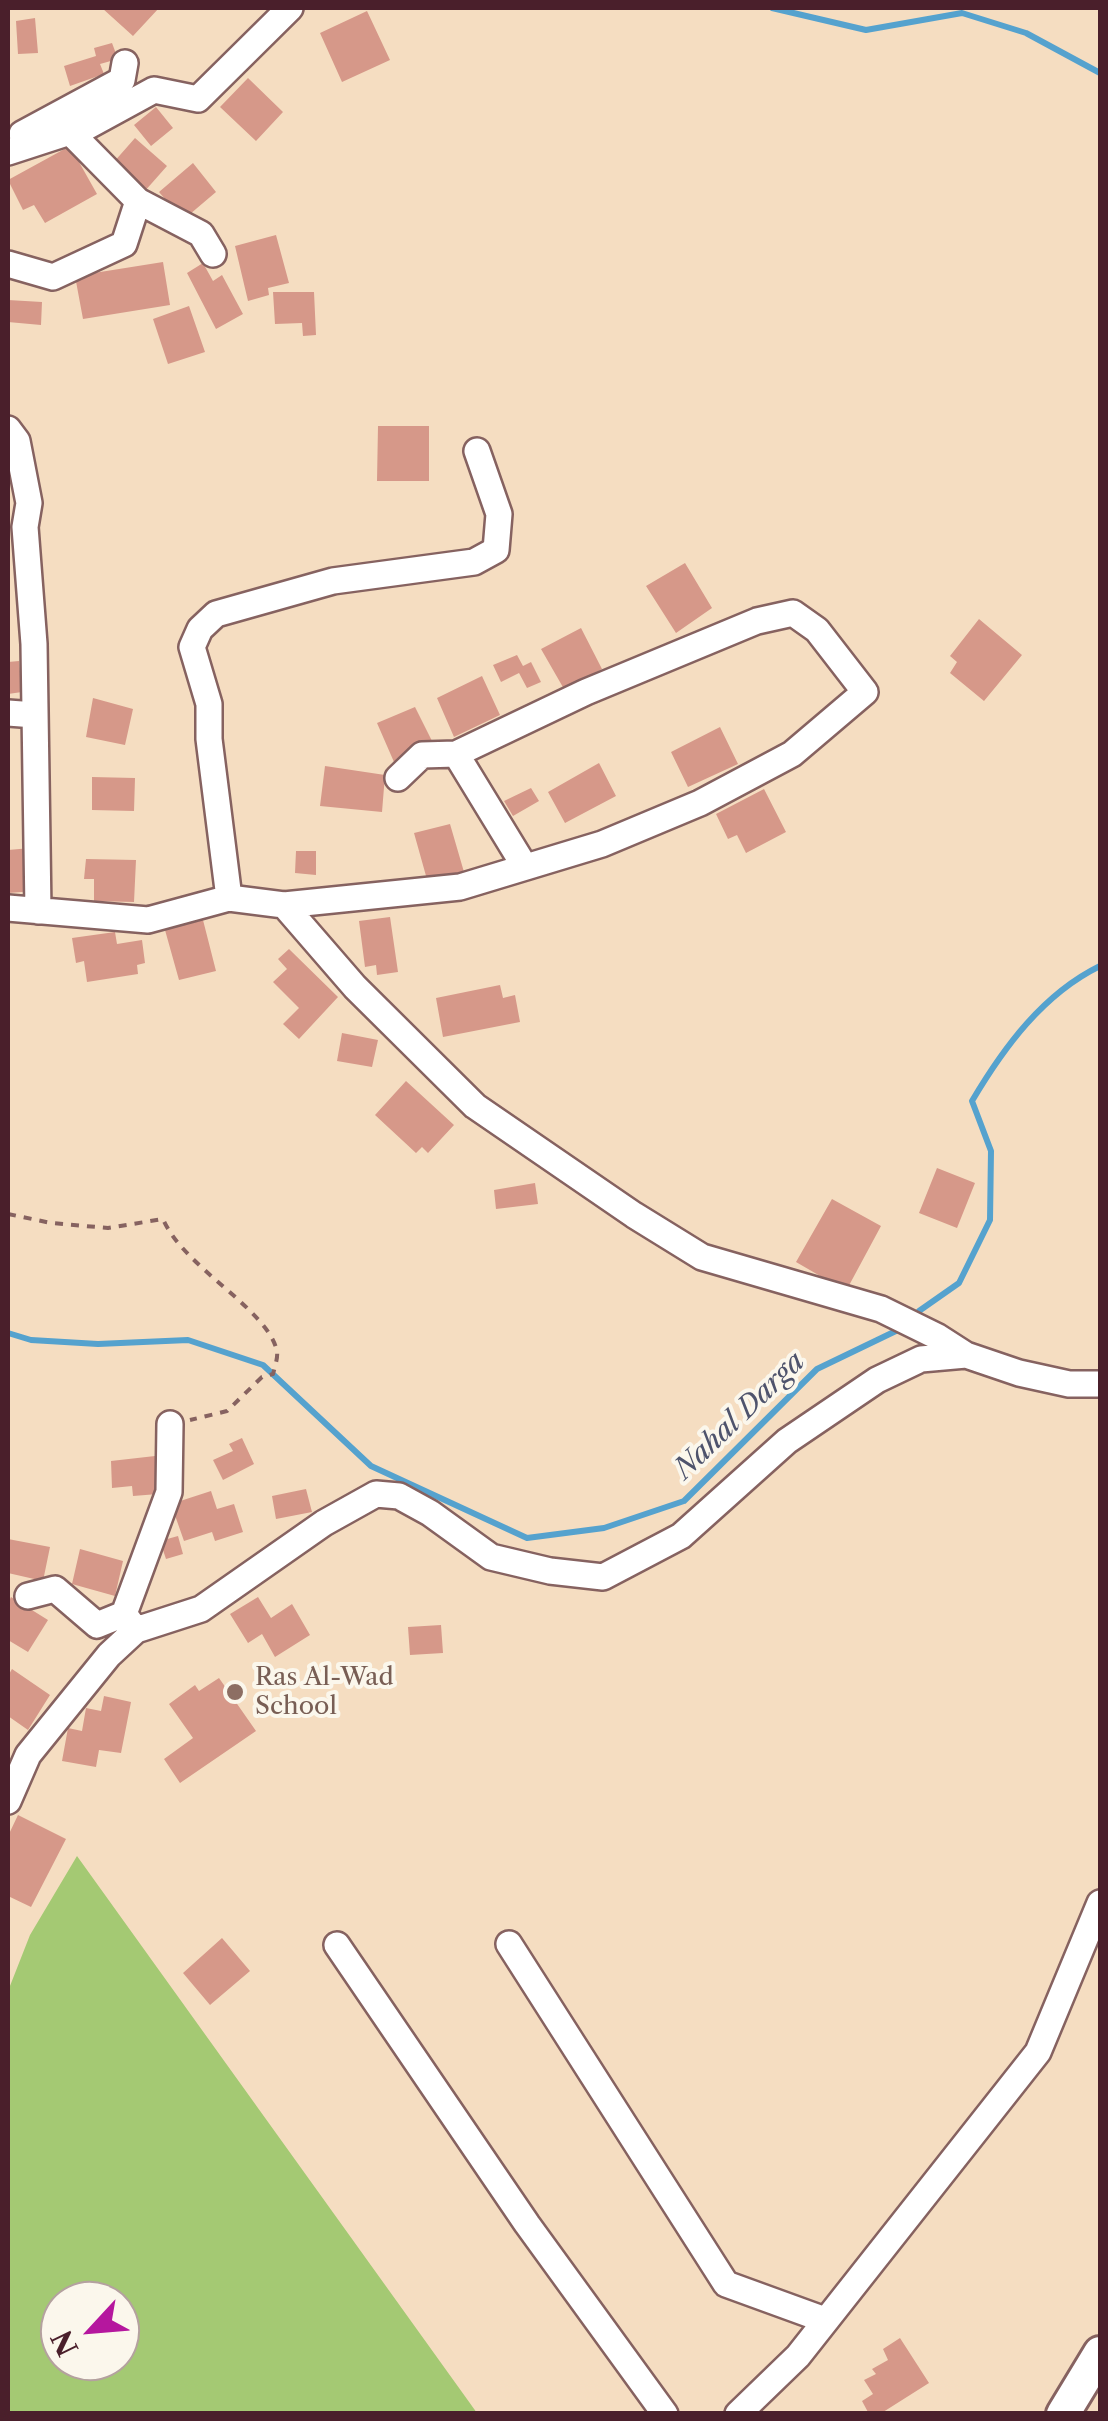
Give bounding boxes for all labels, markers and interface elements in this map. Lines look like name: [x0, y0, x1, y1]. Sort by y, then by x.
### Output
water label: Nahal Darga: [668, 1345, 812, 1487]
place label: Ras Al-Wad School: [255, 1663, 394, 1722]
marker: Ras Al-Wad School: [224, 1681, 246, 1703]
north arrow: [40, 2281, 140, 2381]
text: N: [44, 2325, 85, 2362]

